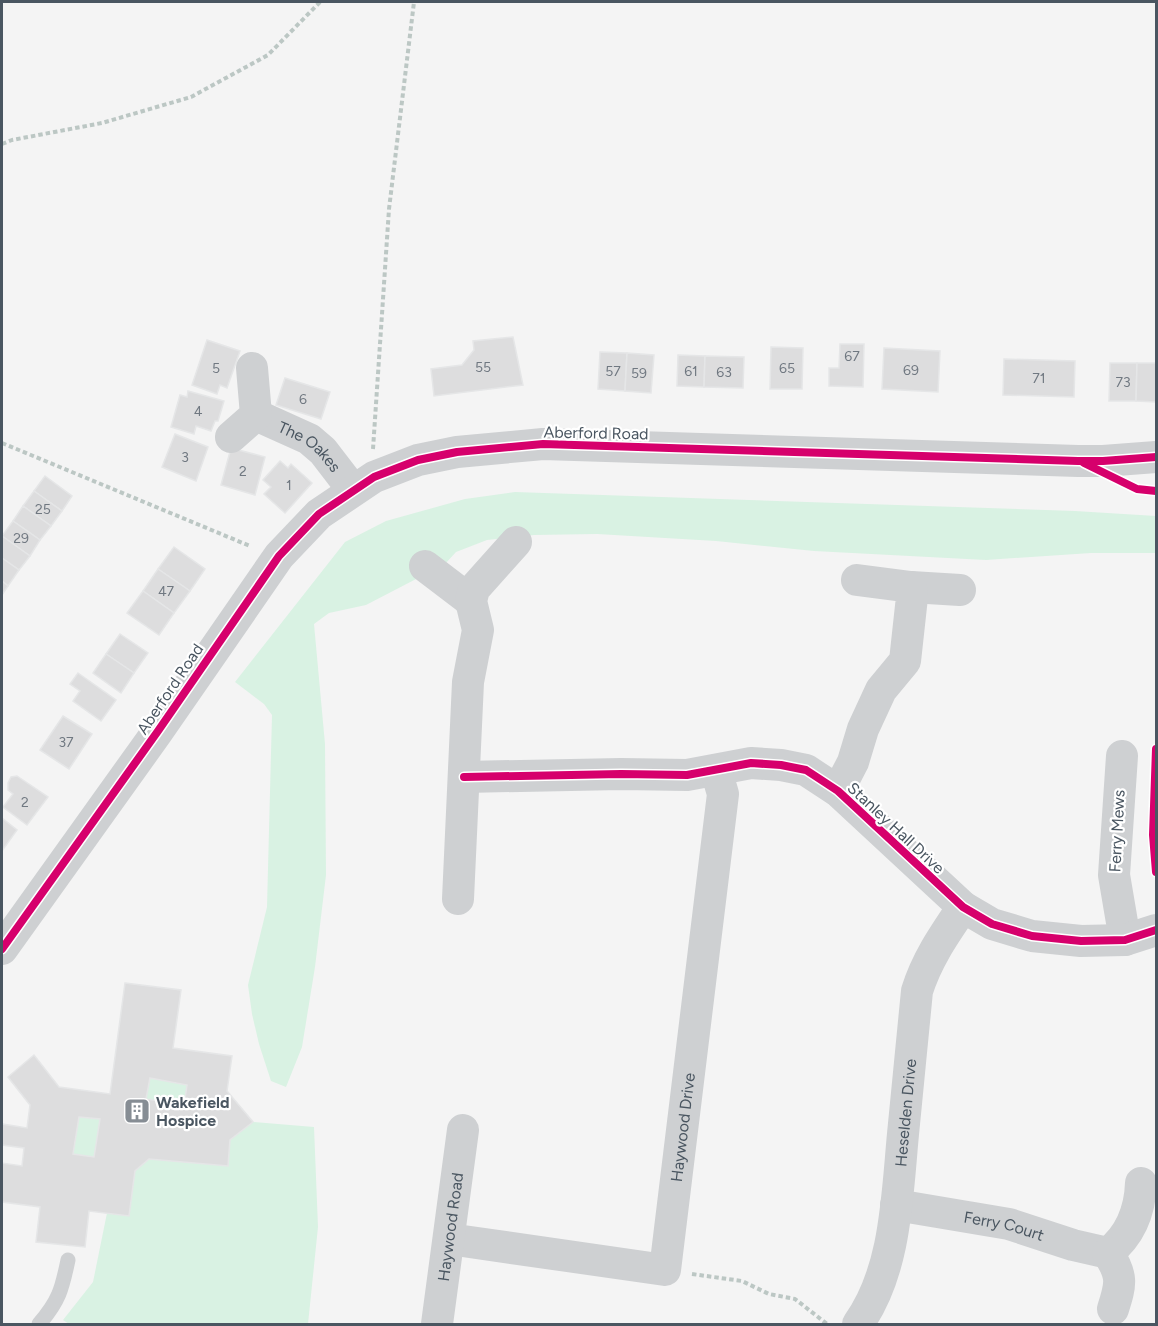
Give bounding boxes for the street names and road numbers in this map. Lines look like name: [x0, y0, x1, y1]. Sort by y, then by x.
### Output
street label: The Oakes: [275, 417, 345, 476]
street label: Aberford Road: [543, 423, 649, 443]
street label: Aberford Road: [133, 640, 207, 738]
street label: Stanley Hall Drive: [844, 778, 949, 878]
street label: Ferry Mews: [1105, 789, 1129, 873]
street label: Heselden Drive: [891, 1058, 920, 1168]
street label: Haywood Drive: [666, 1071, 698, 1183]
street label: Haywood Road: [433, 1171, 467, 1282]
street label: Ferry Court: [963, 1207, 1046, 1244]

